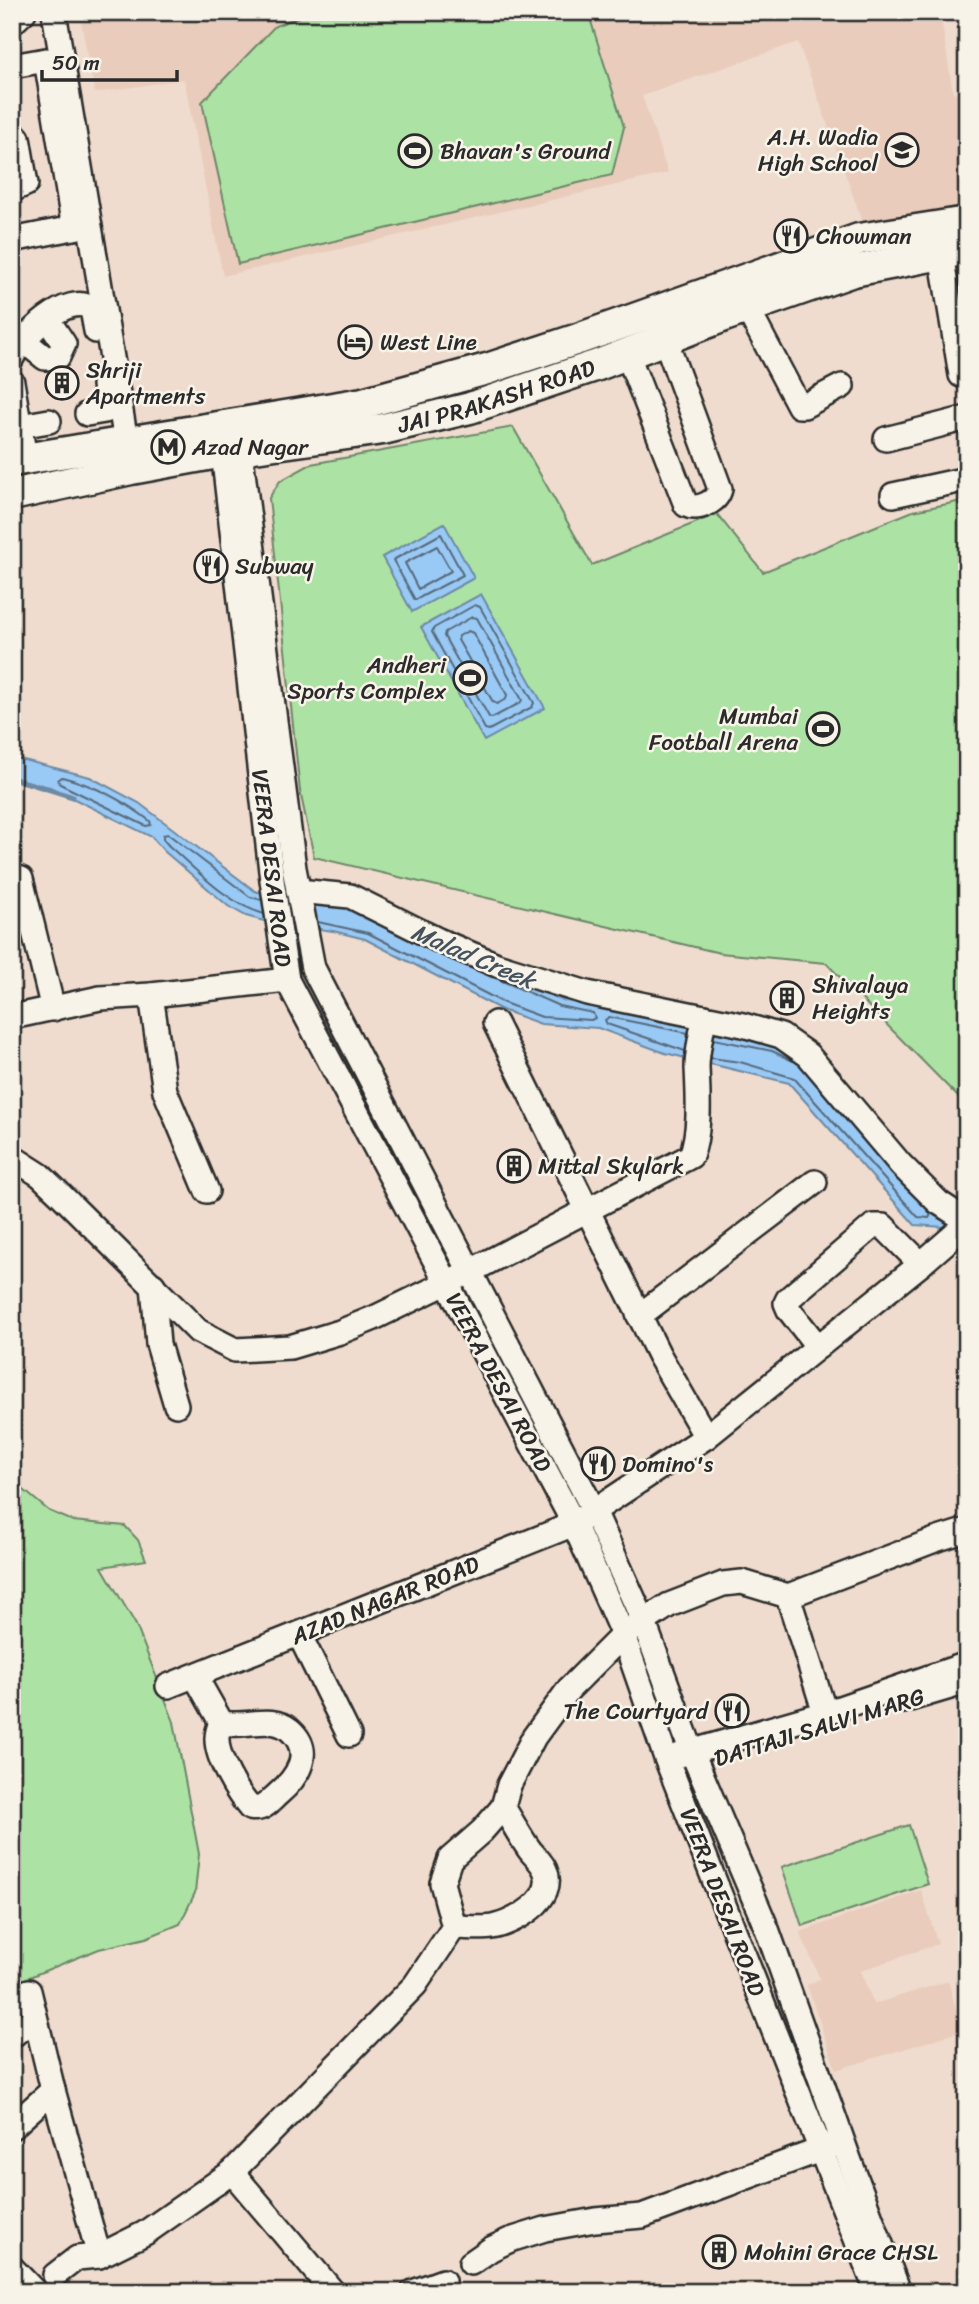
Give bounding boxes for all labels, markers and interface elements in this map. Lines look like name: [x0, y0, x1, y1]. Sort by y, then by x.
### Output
scale bar: [42, 38, 177, 82]
text: 50 m: [52, 44, 100, 82]
place label: A.H. Wadia High School: [758, 117, 878, 184]
place label: Bhavan's Ground: [440, 131, 612, 172]
school or university icon: A.H. Wadia High School: [883, 131, 921, 169]
sports icon: Bhavan's Ground: [396, 132, 434, 170]
place label: Chowman: [816, 216, 912, 257]
restaurant icon: Chowman: [772, 217, 810, 255]
place label: West Line: [380, 322, 477, 363]
hotel icon: West Line: [336, 323, 374, 361]
street label: JAI PRAKASH ROAD: [393, 347, 601, 446]
place label: Shriji Apartments: [85, 350, 206, 417]
building icon: Shriji Apartments: [43, 364, 81, 402]
place label: Azad Nagar: [191, 427, 309, 468]
metro station icon: Azad Nagar: [149, 428, 187, 466]
place label: Subway: [235, 546, 314, 587]
restaurant icon: Subway: [192, 547, 230, 585]
place label: Andheri Sports Complex: [287, 645, 447, 712]
sports icon: Andheri Sports Complex: [451, 659, 489, 697]
place label: Mumbai Football Arena: [649, 696, 799, 763]
sports icon: Mumbai Football Arena: [804, 710, 842, 748]
street label: VEERA DESAI ROAD: [239, 767, 304, 970]
water label: Malad Creek: [405, 911, 544, 1002]
place label: Shivalaya Heights: [812, 965, 909, 1032]
building icon: Shivalaya Heights: [768, 979, 806, 1017]
place label: Mittal Skylark: [538, 1146, 684, 1187]
building icon: Mittal Skylark: [495, 1147, 533, 1185]
street label: VEERA DESAI ROAD: [434, 1285, 563, 1480]
place label: Domino's: [622, 1444, 714, 1485]
restaurant icon: Domino's: [579, 1445, 617, 1483]
street label: AZAD NAGAR ROAD: [284, 1544, 486, 1657]
street label: DATTAJI SALVI MARG: [709, 1676, 930, 1779]
place label: The Courtyard: [563, 1691, 710, 1732]
restaurant icon: The Courtyard: [713, 1692, 751, 1730]
street label: VEERA DESAI ROAD: [668, 1802, 777, 2003]
place label: Mohini Grace CHSL: [744, 2232, 938, 2273]
building icon: Mohini Grace CHSL: [700, 2233, 738, 2271]

